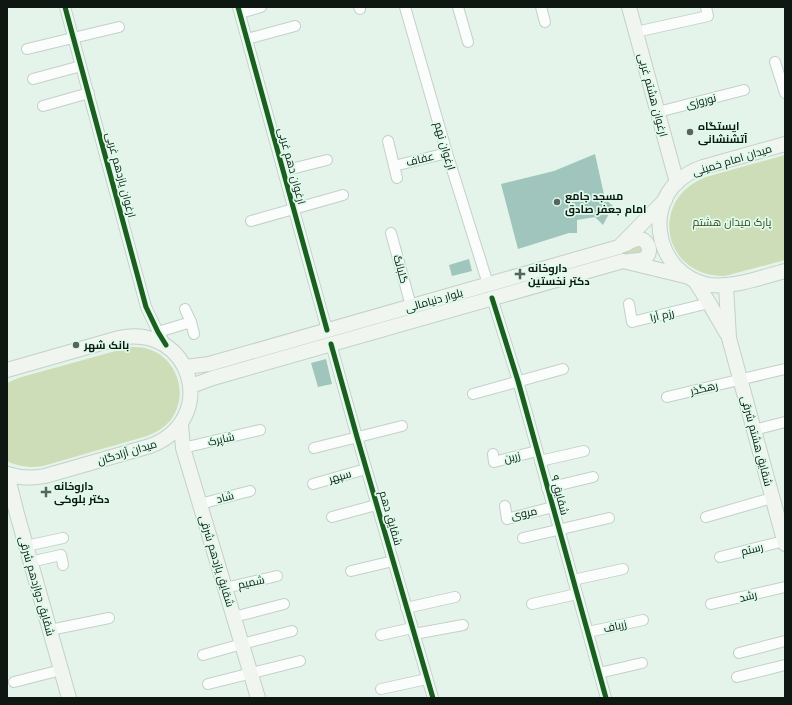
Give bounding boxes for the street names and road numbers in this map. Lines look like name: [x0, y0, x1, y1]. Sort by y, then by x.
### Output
street label: ارغوان هشتم غربی: [634, 52, 671, 139]
street label: نوروزی: [684, 90, 718, 112]
street label: ارغوان نهم: [430, 120, 459, 172]
street label: ارغوان دهم غربی: [274, 126, 309, 206]
street label: ارغوان یازدهم غربی: [102, 131, 139, 220]
street label: میدان امام خمینی: [691, 141, 774, 180]
street label: عفاف: [405, 149, 435, 169]
street label: گلبانگ: [390, 253, 412, 285]
street label: بلوار دنیامالی: [404, 285, 464, 315]
street label: رزم آرا: [648, 305, 676, 326]
street label: رهگذر: [688, 378, 719, 398]
street label: شقایق هشتم شرقی: [737, 394, 776, 488]
street label: شاپرک: [206, 429, 236, 449]
street label: میدان آزادگان: [96, 436, 158, 468]
street label: زرین: [502, 448, 522, 466]
street label: سپهر: [326, 466, 353, 486]
street label: شقایق ۹: [548, 473, 572, 517]
street label: شاد: [215, 488, 235, 506]
street label: شقایق دهم: [376, 489, 406, 547]
street label: مروی: [510, 504, 538, 522]
street label: شقایق یازدهم شرقی: [195, 514, 238, 609]
street label: شقایق دوازدهم شرقی: [15, 535, 58, 638]
street label: رستم: [739, 539, 765, 559]
street label: شمیم: [236, 572, 266, 593]
street label: رشد: [738, 587, 758, 605]
street label: زرباف: [602, 617, 628, 635]

